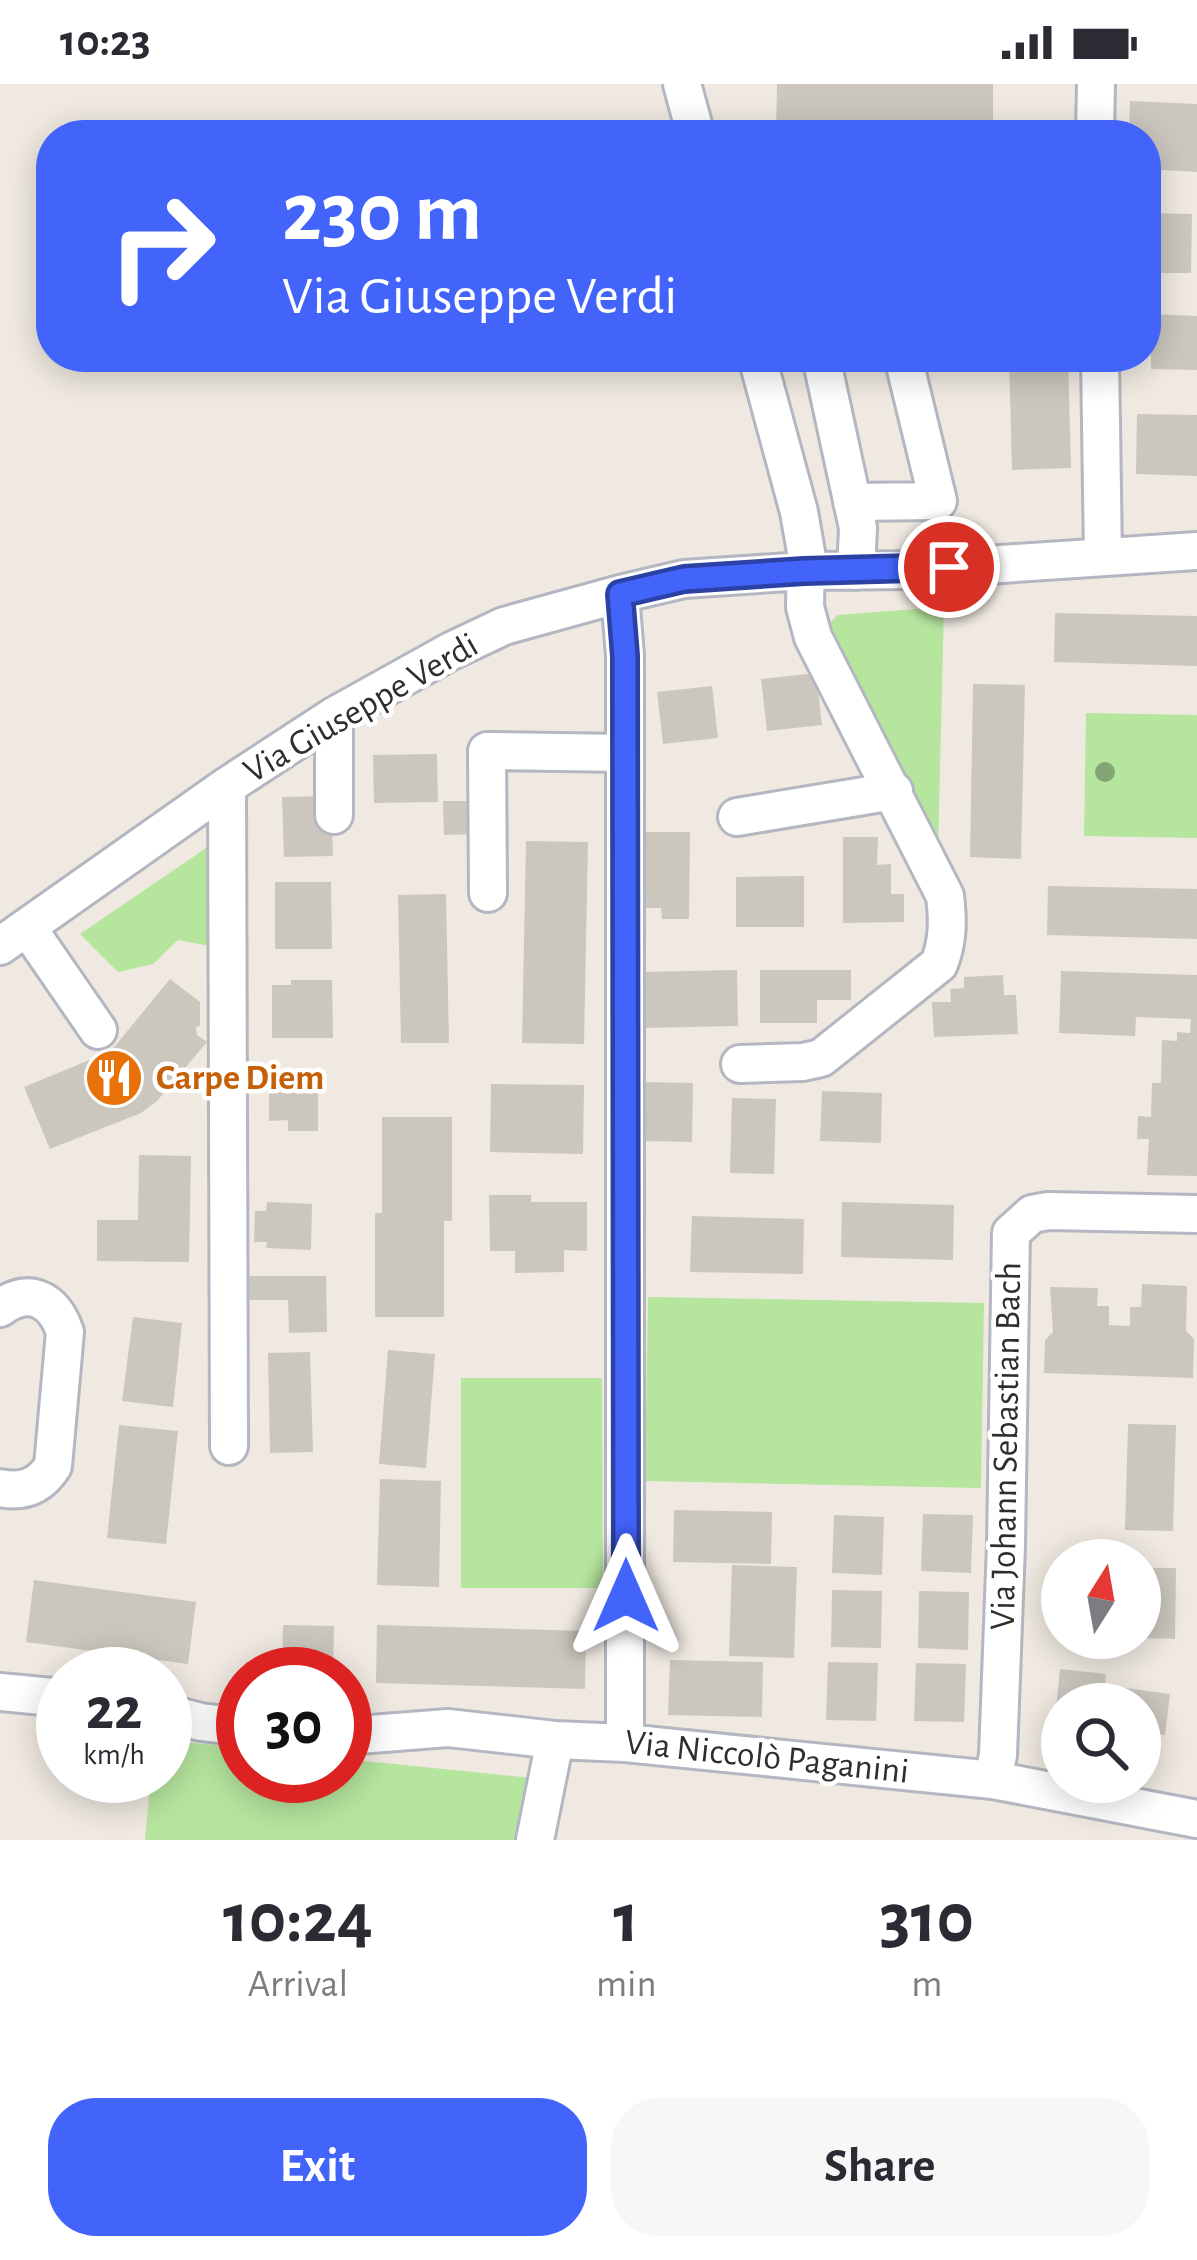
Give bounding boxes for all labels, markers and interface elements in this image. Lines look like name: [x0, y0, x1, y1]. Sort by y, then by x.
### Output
text: 10:23: [60, 19, 151, 64]
icon: right: [84, 168, 240, 324]
text: 230 m: [282, 172, 482, 256]
text: Via Giuseppe Verdi: [282, 270, 677, 324]
pin: [898, 516, 1000, 618]
icon: arrive: [916, 534, 982, 600]
street label: Via Giuseppe Verdi: [238, 627, 484, 789]
restaurant icon: Carpe Diem: [83, 1047, 145, 1109]
place label: Carpe Diem: [156, 1060, 324, 1096]
street label: Via Johann Sebastian Bach: [985, 1262, 1027, 1630]
position arrow: [563, 1533, 689, 1659]
north arrow: [1041, 1539, 1161, 1659]
map controls: [1041, 1539, 1161, 1803]
speed limit sign: 30: [216, 1647, 372, 1803]
text: 22: [86, 1680, 142, 1740]
button: search: [1041, 1683, 1161, 1803]
street label: Via Niccolò Paganini: [623, 1724, 911, 1790]
text: km/h: [83, 1740, 145, 1770]
text: 10:24: [223, 1883, 373, 1955]
text: 1: [613, 1883, 639, 1955]
text: 310: [880, 1883, 974, 1955]
text: Arrival: [248, 1965, 348, 2004]
text: min: [596, 1965, 657, 2004]
text: m: [911, 1965, 942, 2004]
button: Exit: [48, 2098, 587, 2236]
button: Share: [611, 2098, 1149, 2236]

